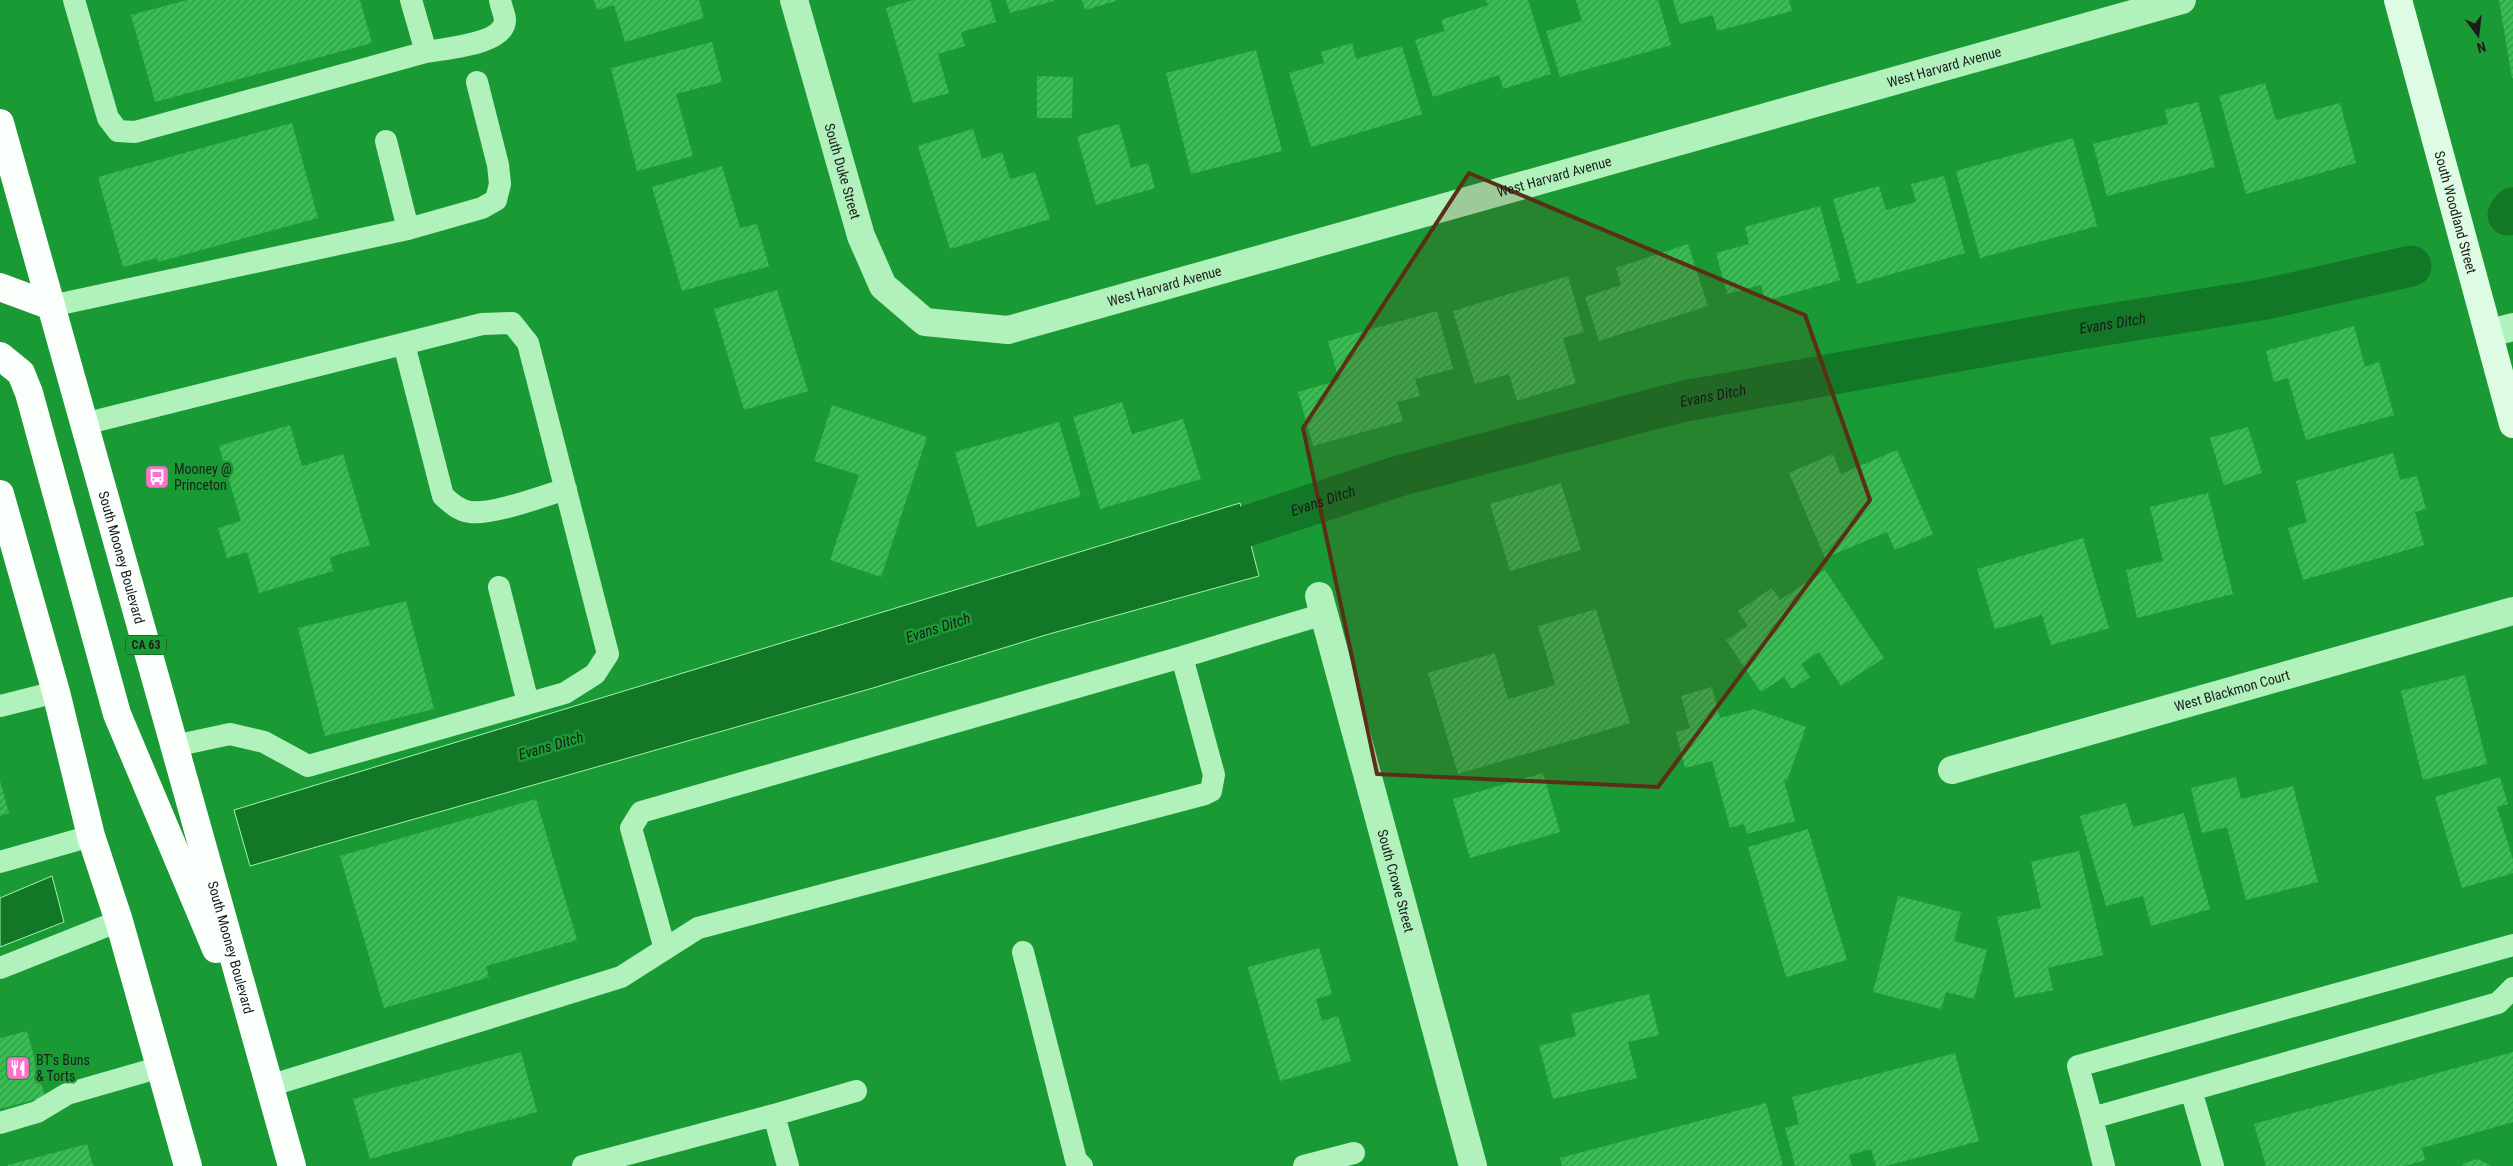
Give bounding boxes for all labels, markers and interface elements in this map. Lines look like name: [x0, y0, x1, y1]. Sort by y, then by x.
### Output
north arrow: [2453, 10, 2503, 60]
text: N: [2475, 39, 2488, 56]
street label: West Harvard Avenue: [1885, 43, 2003, 91]
street label: South Duke Street: [821, 122, 864, 221]
street label: South Woodland Street: [2431, 149, 2480, 275]
street label: West Harvard Avenue: [1495, 153, 1613, 200]
street label: West Harvard Avenue: [1105, 262, 1224, 310]
water label: Evans Ditch: [2078, 309, 2147, 338]
water label: Evans Ditch: [1678, 381, 1748, 411]
place label: Mooney @ Princeton: [174, 461, 232, 493]
bus stop icon: Mooney @ Princeton: [144, 464, 170, 490]
water label: Evans Ditch: [1288, 482, 1358, 520]
street label: South Mooney Boulevard: [95, 489, 148, 625]
water label: Evans Ditch: [903, 609, 973, 647]
road number: CA 63: [126, 636, 166, 654]
street label: West Blackmon Court: [2172, 667, 2292, 715]
water label: Evans Ditch: [516, 728, 586, 764]
street label: South Crowe Street: [1374, 828, 1417, 934]
street label: South Mooney Boulevard: [205, 879, 257, 1015]
place label: BT's Buns & Torts: [36, 1052, 90, 1084]
restaurant icon: BT's Buns & Torts: [5, 1055, 31, 1081]

